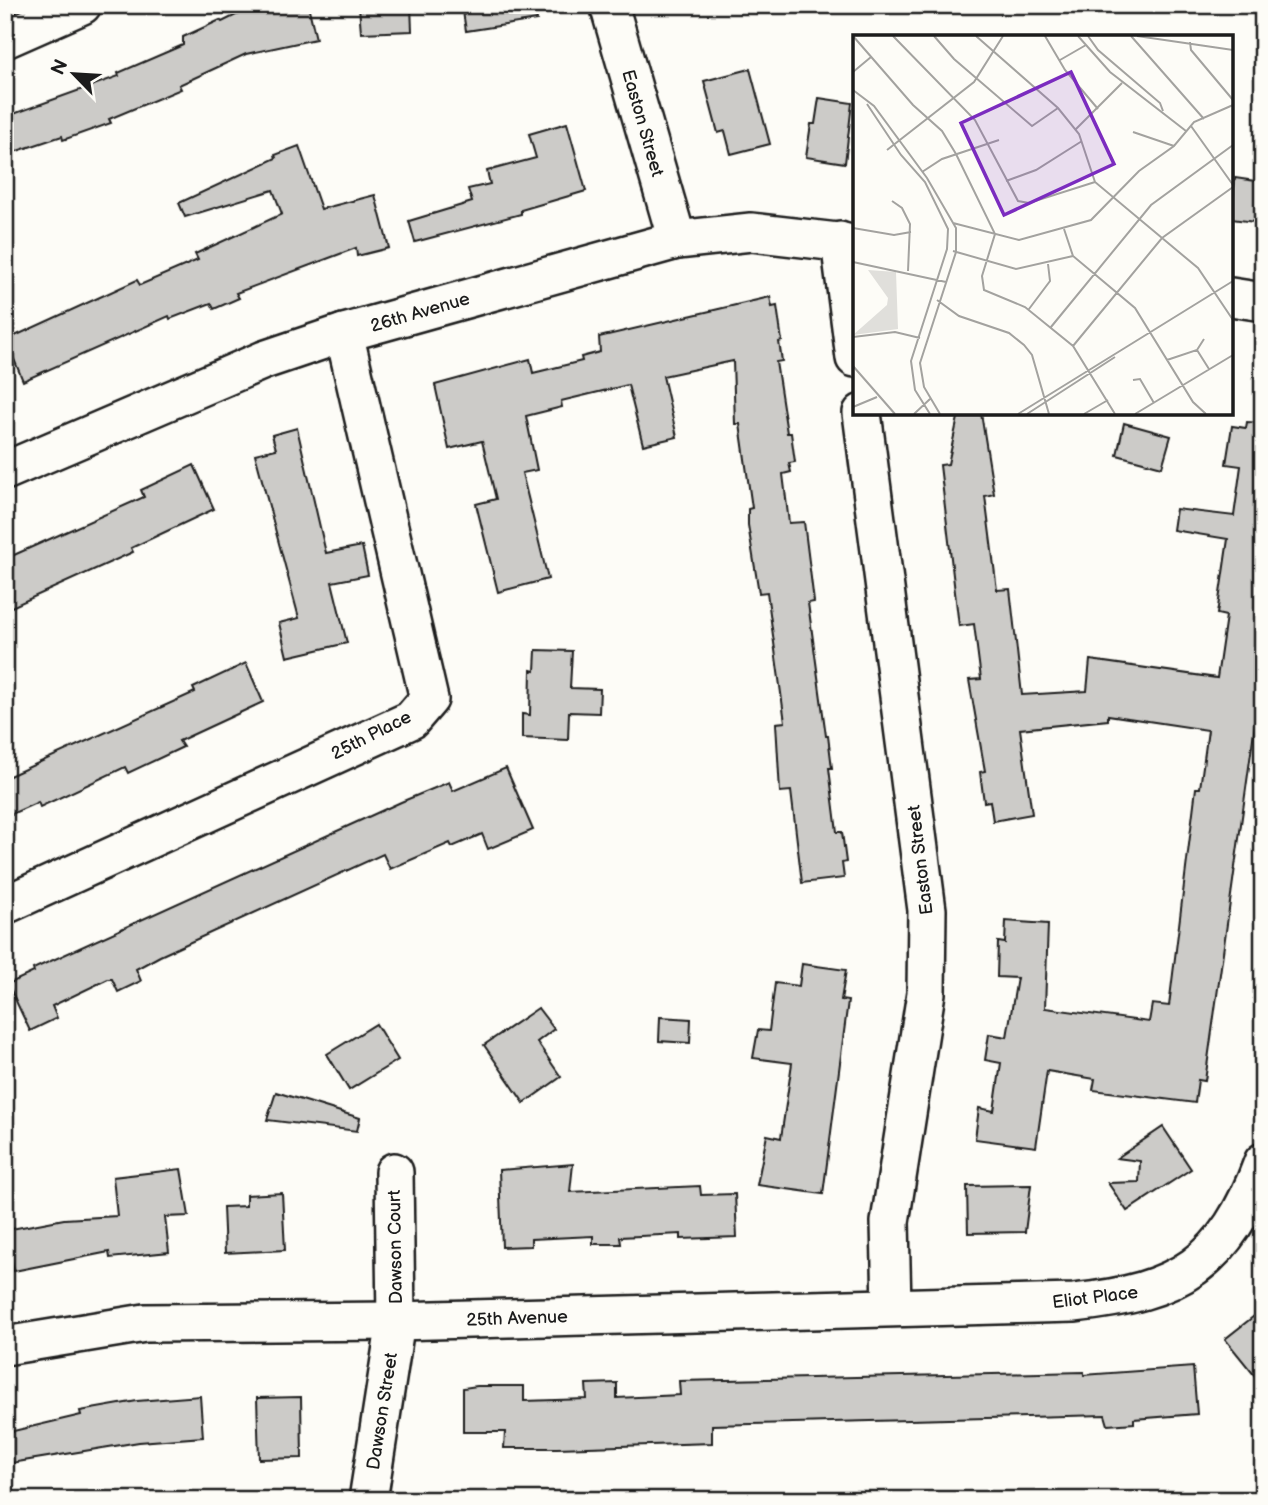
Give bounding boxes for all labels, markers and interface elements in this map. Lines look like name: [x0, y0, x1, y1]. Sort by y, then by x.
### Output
inset map: [853, 35, 1233, 415]
north arrow: [38, 38, 108, 108]
text: N: [47, 56, 73, 79]
street label: Easton Street: [617, 67, 668, 179]
street label: 26th Avenue: [368, 288, 473, 337]
street label: 25th Place: [328, 706, 415, 765]
street label: Easton Street: [903, 803, 938, 916]
street label: Dawson Court: [384, 1189, 407, 1304]
street label: Eliot Place: [1051, 1282, 1139, 1313]
street label: 25th Avenue: [466, 1306, 569, 1331]
street label: Dawson Street: [363, 1351, 402, 1471]

